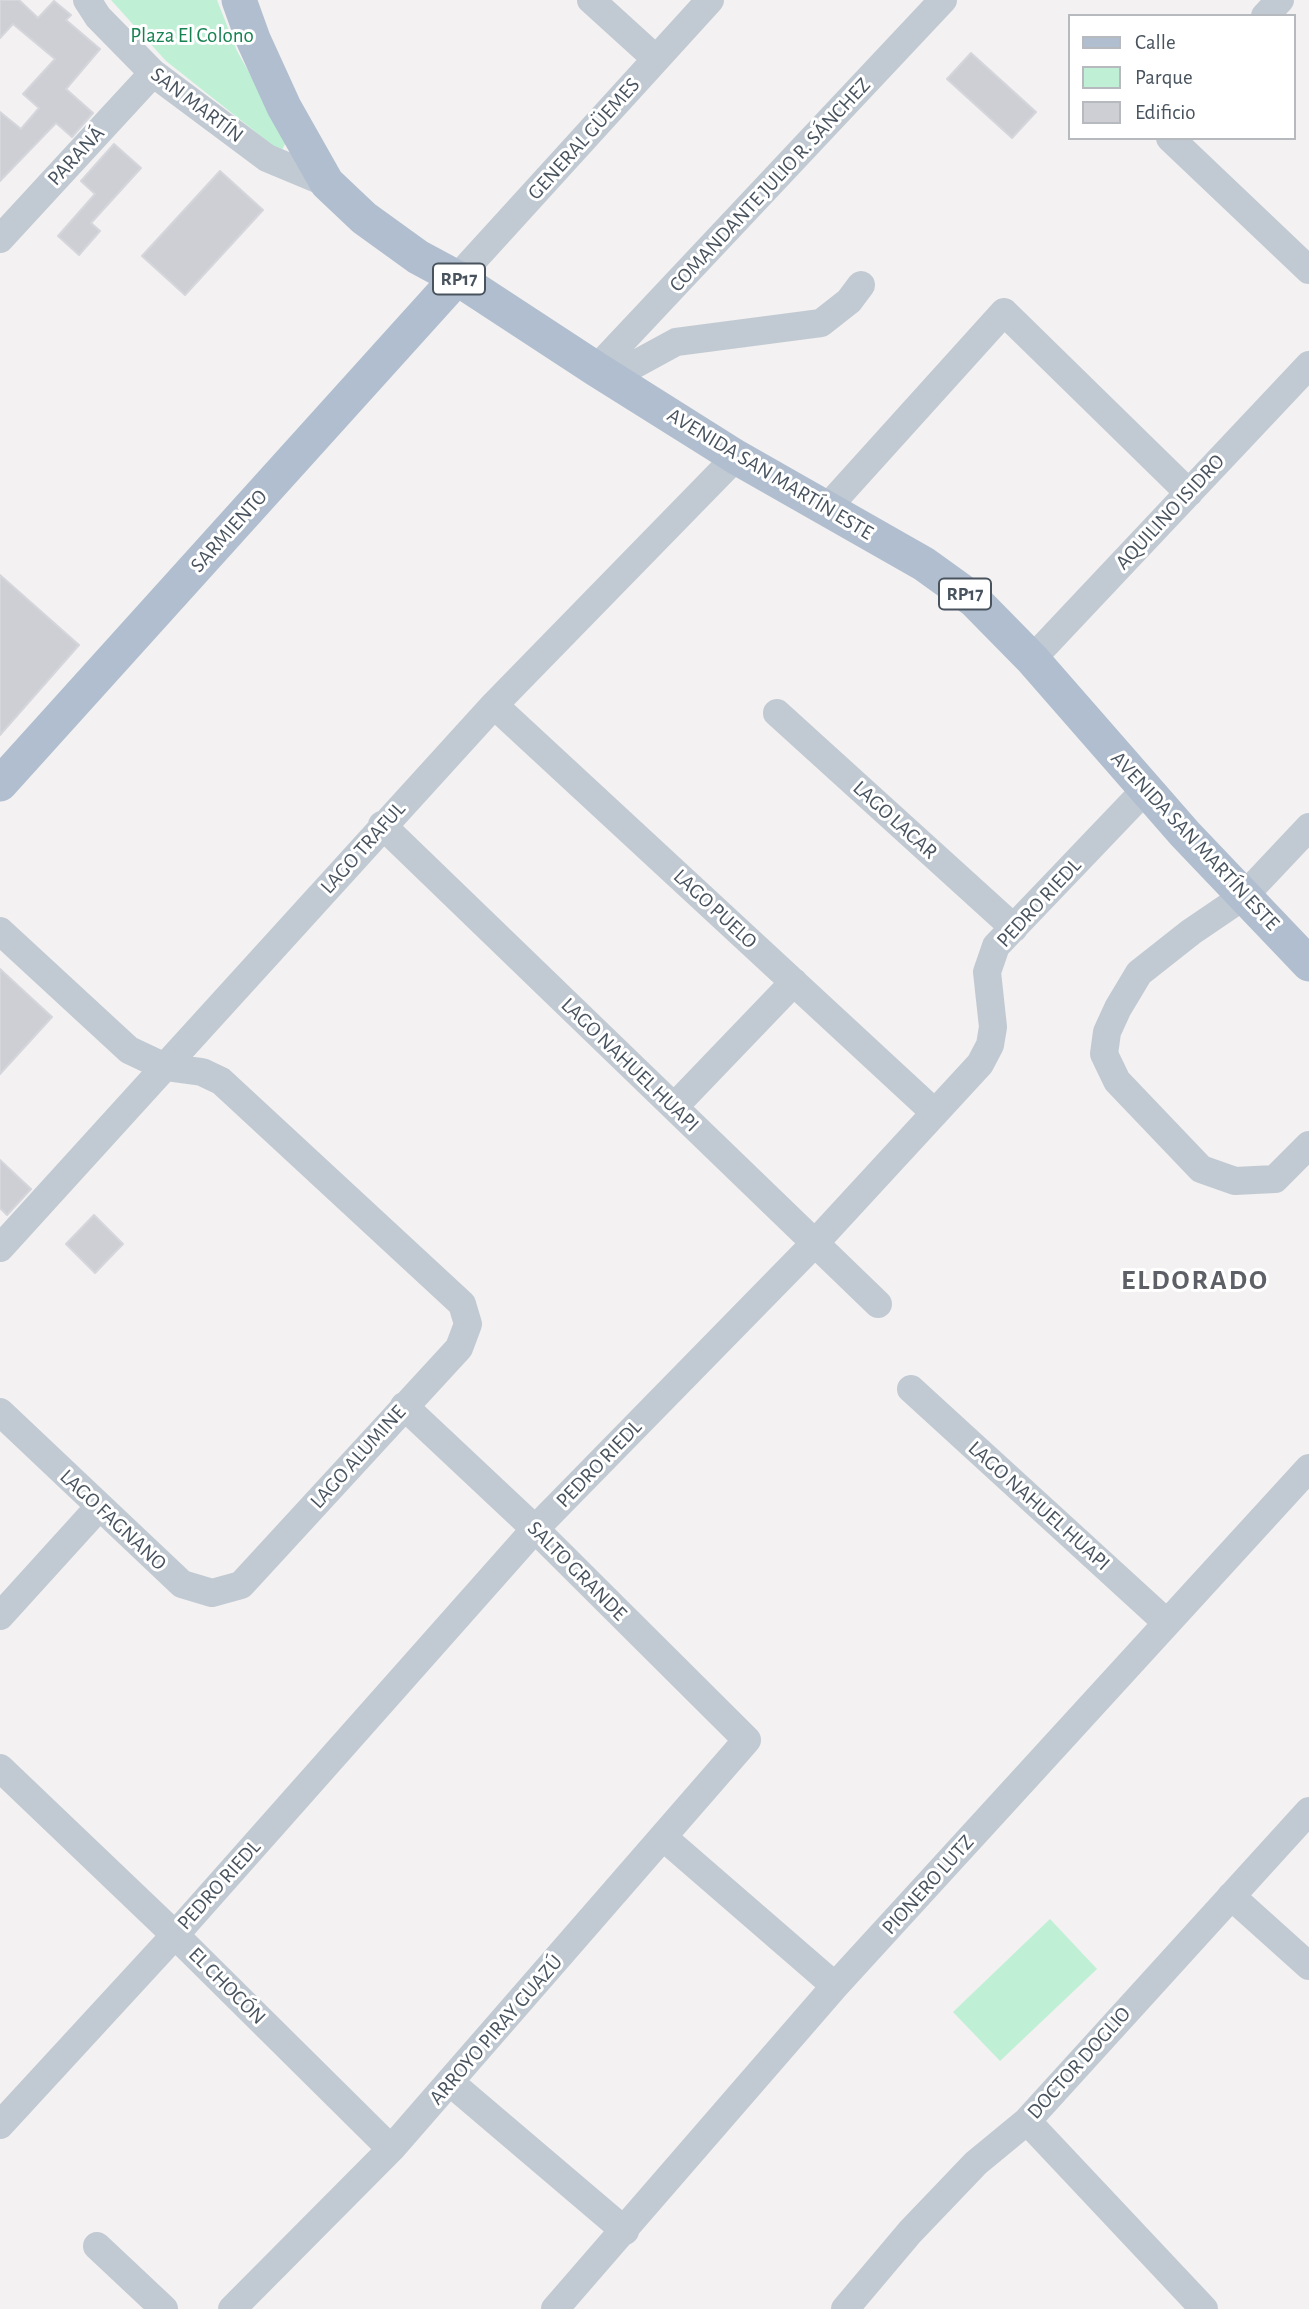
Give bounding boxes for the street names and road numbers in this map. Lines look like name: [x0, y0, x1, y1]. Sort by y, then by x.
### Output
street label: SAN MARTÍN: [146, 62, 248, 148]
street label: GENERAL GÜEMES: [523, 73, 645, 205]
street label: COMANDANTE JULIO R. SÁNCHEZ: [664, 73, 876, 297]
street label: PARANÁ: [42, 121, 110, 191]
road number: RP17: [433, 264, 485, 294]
street label: AVENIDA SAN MARTÍN ESTE: [662, 402, 878, 546]
street label: AQUILINO ISIDRO: [1110, 449, 1230, 575]
street label: SARMIENTO: [185, 484, 273, 578]
road number: RP17: [939, 579, 991, 610]
street label: AVENIDA SAN MARTÍN ESTE: [1105, 746, 1285, 936]
street label: LAGO LACAR: [847, 775, 943, 865]
street label: LAGO TRAFUL: [315, 797, 411, 899]
street label: PEDRO RIEDL: [991, 853, 1087, 953]
street label: LAGO PUELO: [668, 864, 762, 954]
street label: LAGO NAHUEL HUAPI: [556, 993, 704, 1137]
street label: LAGO ALUMINE: [305, 1400, 411, 1514]
street label: PEDRO RIEDL: [551, 1415, 647, 1513]
street label: LAGO NAHUEL HUAPI: [963, 1436, 1115, 1576]
street label: LAGO FAGNANO: [54, 1464, 172, 1576]
street label: SALTO GRANDE: [522, 1516, 632, 1626]
street label: PIONERO LUTZ: [877, 1830, 979, 1940]
street label: PEDRO RIEDL: [172, 1835, 266, 1935]
street label: EL CHOCÓN: [183, 1942, 271, 2030]
street label: ARROYO PIRAY GUAZÚ: [424, 1950, 568, 2110]
street label: DOCTOR DOGLIO: [1022, 2002, 1136, 2124]

